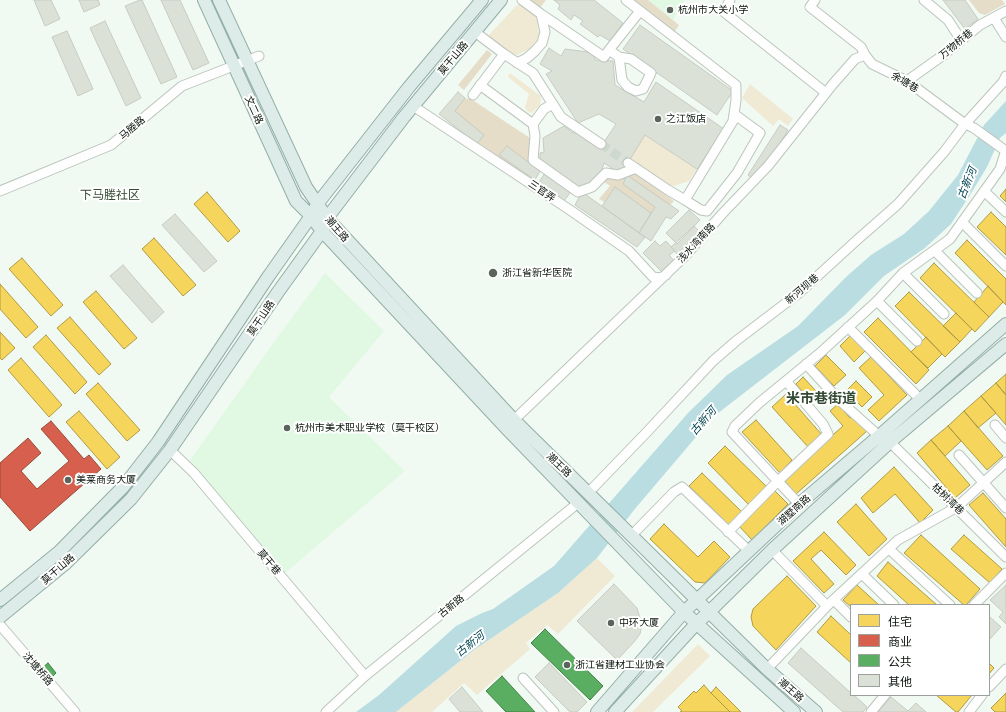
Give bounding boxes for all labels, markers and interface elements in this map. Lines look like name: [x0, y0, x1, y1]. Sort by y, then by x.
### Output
place label: 杭州市大关小学: [678, 4, 748, 16]
marker: 杭州市大关小学: [665, 5, 675, 15]
street label: 万物桥巷: [937, 27, 975, 61]
street label: 莫干山路: [436, 39, 470, 77]
street label: 余塘巷: [889, 69, 921, 95]
street label: 文二路: [242, 94, 266, 126]
place label: 之江饭店: [666, 113, 706, 125]
street label: 马塍路: [117, 114, 147, 142]
marker: 之江饭店: [653, 114, 663, 124]
water label: 古新河: [955, 165, 979, 201]
street label: 三官弄: [526, 178, 558, 204]
district label: 下马塍社区: [80, 188, 140, 202]
street label: 潮王路: [323, 214, 351, 244]
street label: 浅水湾南路: [675, 221, 717, 265]
marker: 浙江省新华医院: [487, 267, 499, 279]
place label: 浙江省新华医院: [502, 267, 572, 279]
street label: 新河坝巷: [783, 272, 821, 306]
street label: 莫干山路: [245, 298, 277, 338]
district label: 米市巷街道: [786, 390, 856, 406]
water label: 古新河: [687, 404, 719, 438]
place label: 杭州市美术职业学校（莫干校区）: [295, 422, 445, 434]
marker: 杭州市美术职业学校（莫干校区）: [282, 423, 292, 433]
street label: 潮王路: [544, 450, 574, 480]
place label: 美莱商务大厦: [76, 474, 136, 486]
marker: 美莱商务大厦: [63, 475, 73, 485]
street label: 枯树湾巷: [929, 481, 967, 517]
street label: 湖墅南路: [775, 492, 813, 528]
street label: 莫干巷: [255, 547, 283, 577]
street label: 莫干山路: [39, 551, 77, 587]
street label: 古新路: [436, 592, 466, 620]
legend: [850, 604, 990, 696]
text: 住宅: [888, 614, 912, 628]
place label: 中环大厦: [619, 617, 659, 629]
marker: 中环大厦: [606, 618, 616, 628]
water label: 古新河: [453, 629, 487, 659]
text: 商业: [888, 634, 912, 648]
street label: 沈塘桥路: [20, 650, 56, 688]
text: 公共: [888, 654, 912, 668]
place label: 浙江省建材工业协会: [575, 659, 665, 671]
marker: 浙江省建材工业协会: [562, 660, 572, 670]
text: 其他: [888, 674, 912, 688]
street label: 潮王路: [776, 676, 806, 704]

